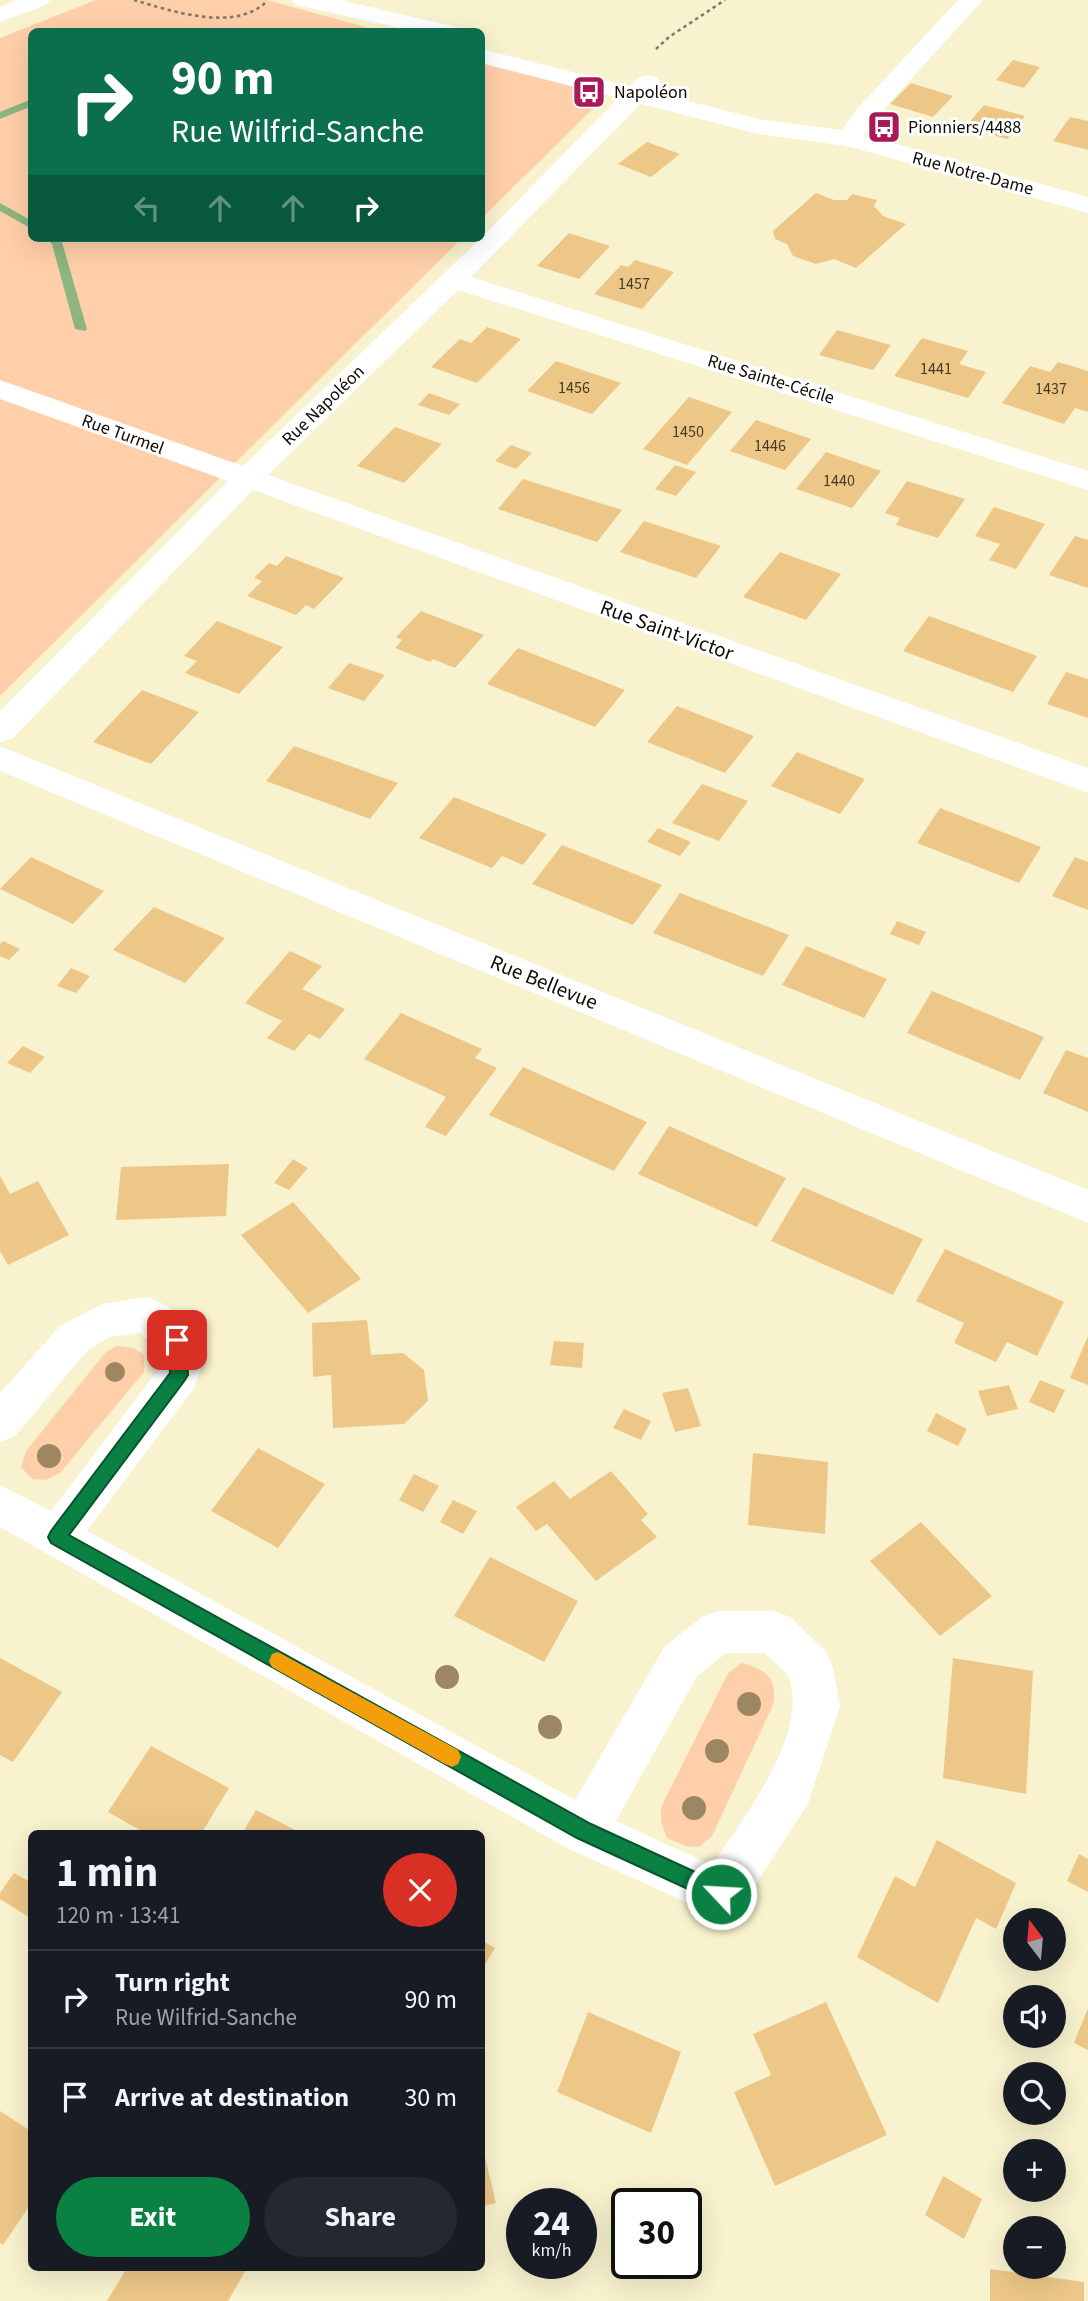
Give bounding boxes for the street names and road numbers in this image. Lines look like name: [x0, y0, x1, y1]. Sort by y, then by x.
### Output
street label: Rue Notre-Dame: [910, 145, 1036, 202]
street label: Rue Sainte-Cécile: [704, 348, 837, 411]
street label: Rue Napoléon: [276, 359, 370, 451]
street label: Rue Turmel: [78, 408, 167, 461]
street label: Rue Saint-Victor: [596, 592, 739, 668]
street label: Rue Bellevue: [486, 947, 602, 1017]

